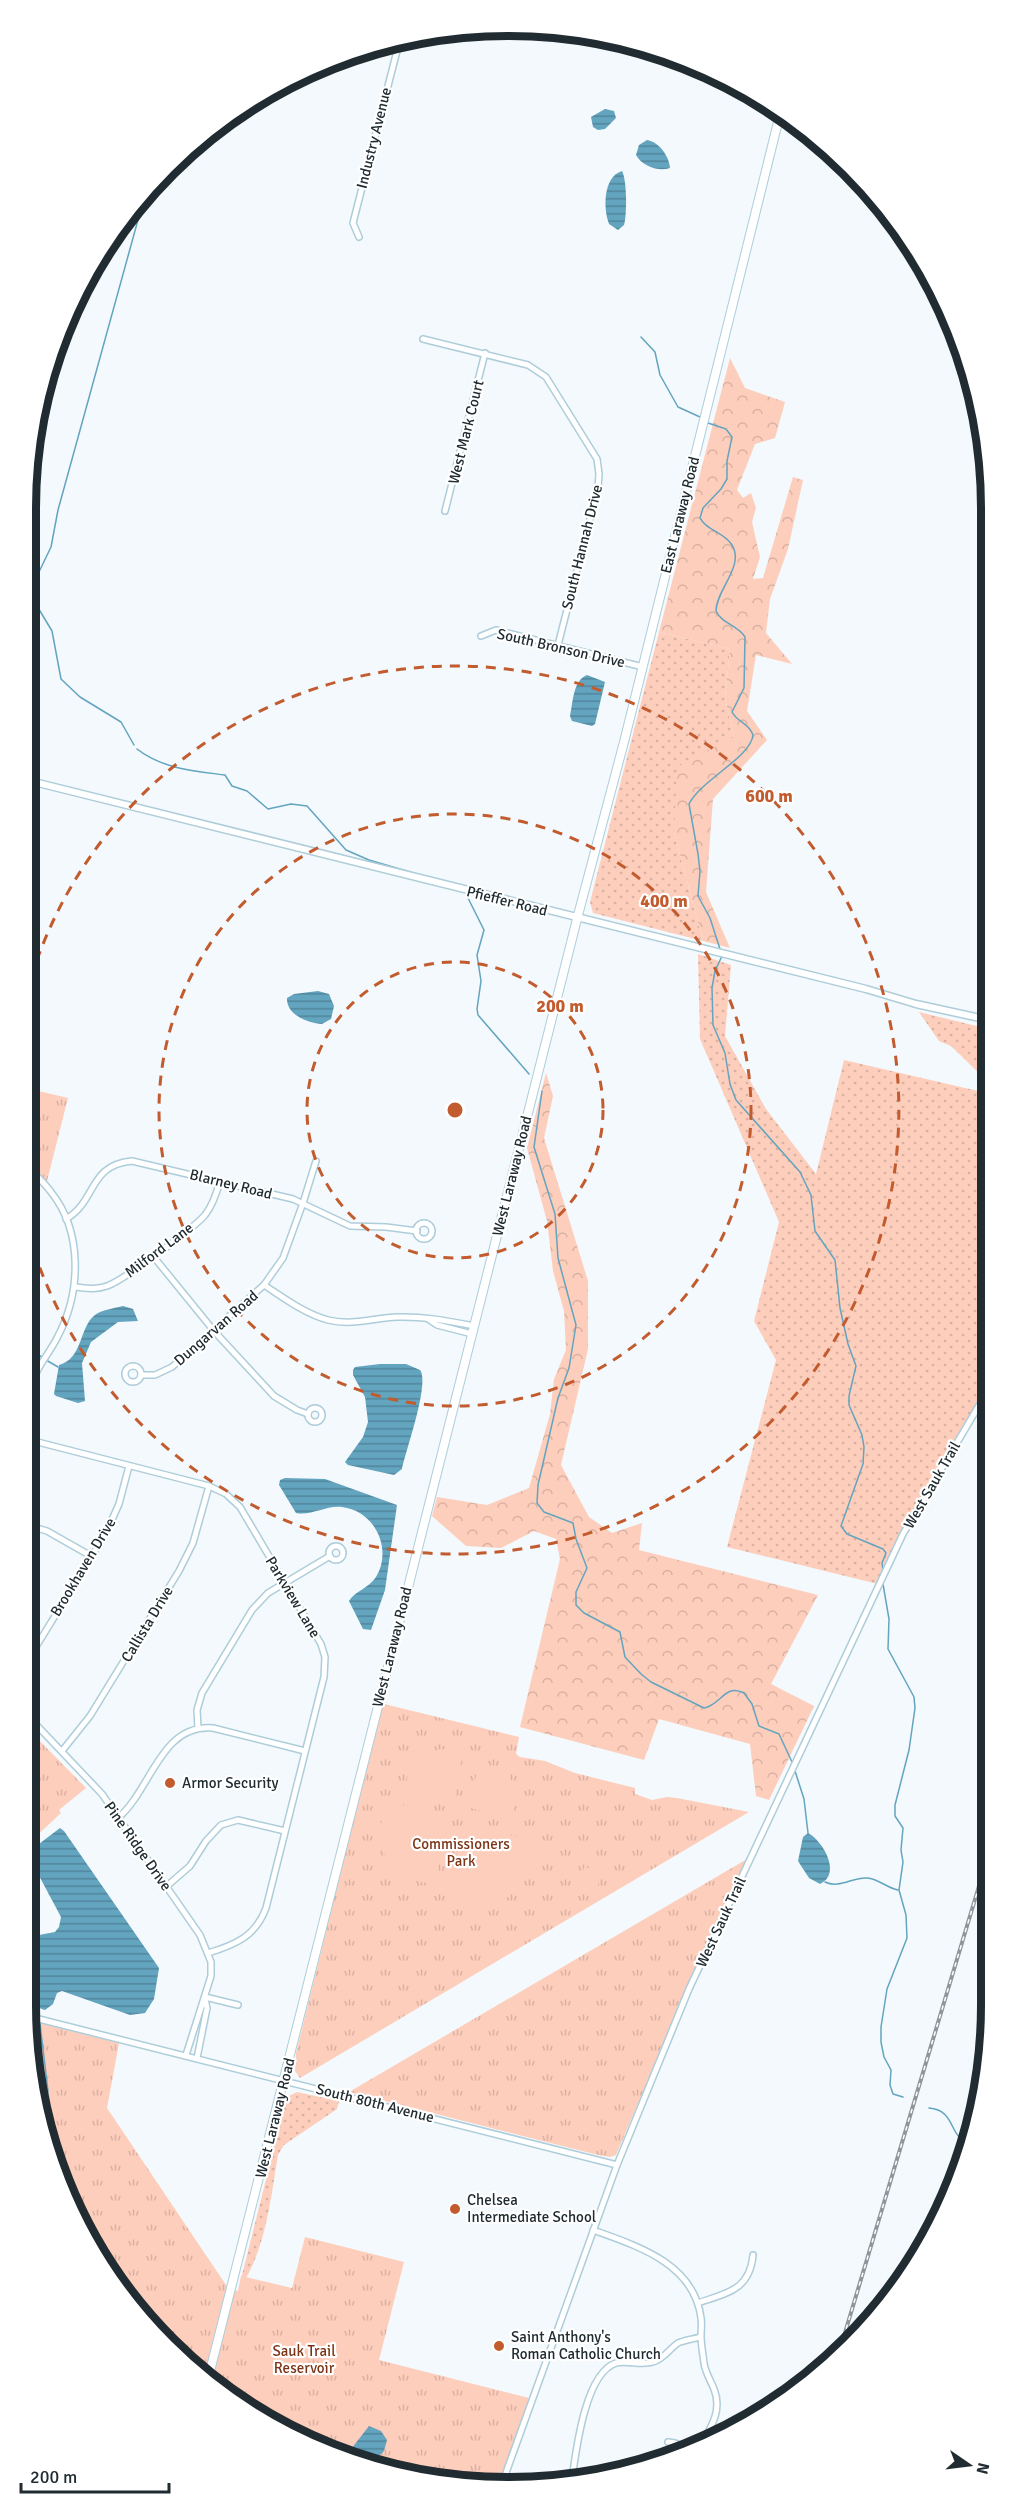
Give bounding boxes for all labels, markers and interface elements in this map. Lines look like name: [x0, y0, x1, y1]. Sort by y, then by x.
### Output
street label: Industry Avenue: [353, 86, 395, 190]
street label: West Mark Court: [444, 378, 488, 486]
street label: East Laraway Road: [657, 455, 703, 575]
street label: South Hannah Drive: [558, 483, 606, 611]
street label: South Bronson Drive: [495, 625, 627, 671]
text: 600 m: [745, 785, 793, 807]
street label: Pfieffer Road: [465, 882, 549, 920]
text: 400 m: [640, 890, 688, 912]
text: 200 m: [536, 995, 584, 1017]
centre of rings: [445, 1100, 465, 1120]
street label: West Laraway Road: [488, 1114, 536, 1238]
street label: Blarney Road: [188, 1165, 274, 1203]
street label: Milford Lane: [121, 1219, 197, 1281]
street label: Dungarvan Road: [170, 1287, 262, 1369]
street label: West Sauk Trail: [900, 1438, 964, 1532]
street label: Brookhaven Drive: [46, 1514, 120, 1620]
street label: Parkview Lane: [262, 1553, 324, 1641]
street label: Callista Drive: [117, 1583, 177, 1665]
street label: West Laraway Road: [368, 1585, 416, 1709]
place label: Armor Security: [182, 1774, 278, 1792]
marker: Armor Security: [163, 1776, 177, 1790]
street label: Pine Ridge Drive: [101, 1798, 175, 1894]
park label: Commissioners Park: [412, 1835, 510, 1870]
street label: West Sauk Trail: [692, 1874, 750, 1970]
street label: West Laraway Road: [251, 2056, 299, 2180]
street label: South 80th Avenue: [314, 2080, 436, 2126]
place label: Chelsea Intermediate School: [467, 2191, 596, 2226]
marker: Chelsea Intermediate School: [448, 2202, 462, 2216]
place label: Saint Anthony's Roman Catholic Church: [511, 2328, 661, 2363]
marker: Saint Anthony's Roman Catholic Church: [492, 2339, 506, 2353]
park label: Sauk Trail Reservoir: [272, 2342, 336, 2377]
north arrow: [939, 2435, 999, 2495]
scale bar: [21, 2456, 170, 2494]
text: N: [972, 2461, 994, 2476]
text: 200 m: [30, 2466, 77, 2488]

